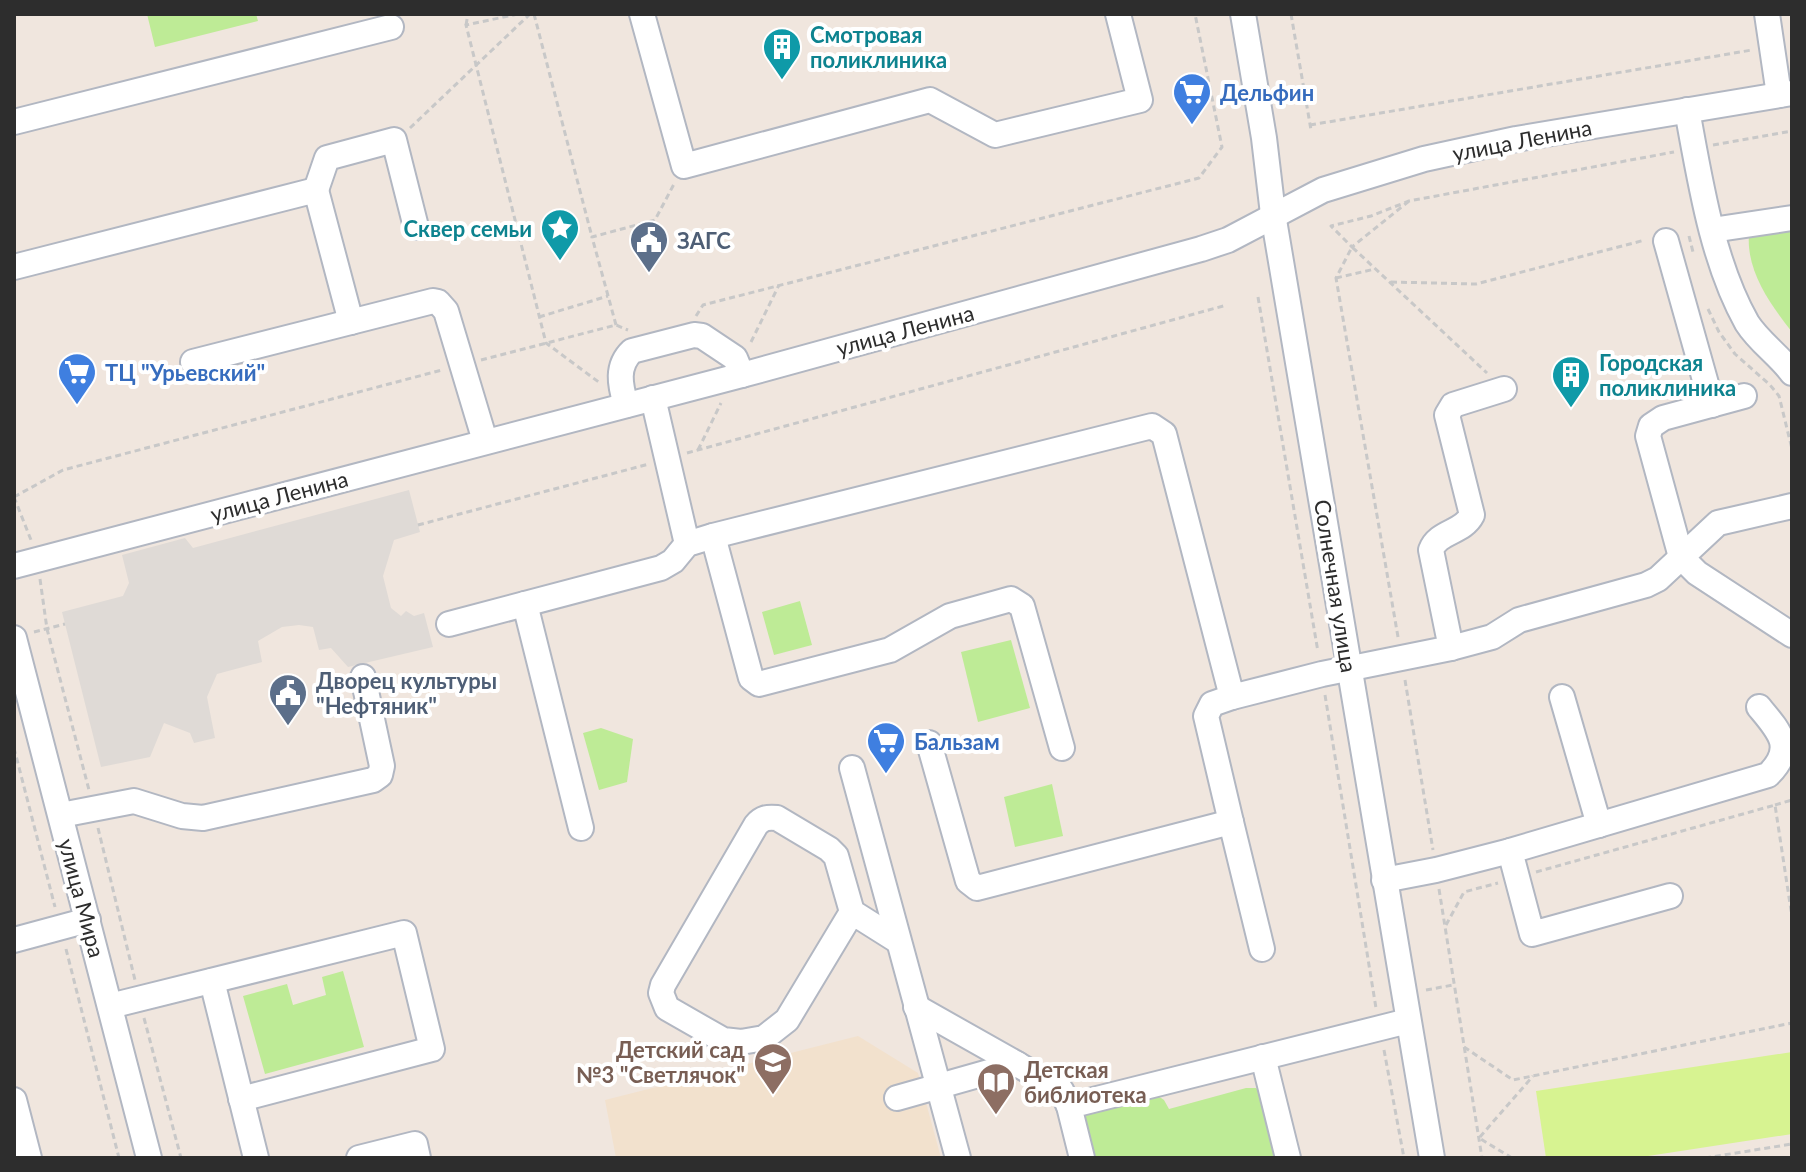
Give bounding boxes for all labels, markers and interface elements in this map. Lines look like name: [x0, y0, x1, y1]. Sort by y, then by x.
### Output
place label: Смотровая поликлиника: [810, 21, 947, 73]
building icon: Смотровая поликлиника: [761, 26, 803, 81]
supermarket icon: Дельфин: [1171, 71, 1213, 126]
place label: Дельфин: [1220, 79, 1314, 106]
street label: улица Ленина: [1450, 113, 1594, 167]
place icon: Сквер семьи: [539, 207, 581, 262]
place label: Сквер семьи: [403, 215, 532, 242]
public building icon: ЗАГС: [628, 219, 670, 274]
place label: ЗАГС: [677, 227, 731, 254]
street label: улица Ленина: [833, 299, 977, 361]
place label: Городская поликлиника: [1599, 349, 1736, 401]
supermarket icon: ТЦ "Урьевский": [56, 351, 98, 406]
building icon: Городская поликлиника: [1550, 354, 1592, 409]
place label: ТЦ "Урьевский": [105, 359, 265, 386]
street label: улица Ленина: [207, 465, 351, 527]
street label: Солнечная улица: [1309, 498, 1363, 674]
place label: Дворец культуры "Нефтяник": [316, 667, 497, 719]
public building icon: Дворец культуры "Нефтяник": [267, 672, 309, 727]
supermarket icon: Бальзам: [865, 720, 907, 775]
place label: Бальзам: [914, 728, 1000, 755]
street label: улица Мира: [53, 836, 111, 960]
place label: Детский сад №3 "Светлячок": [576, 1036, 745, 1088]
school or university icon: Детский сад №3 "Светлячок": [752, 1041, 794, 1096]
place label: Детская библиотека: [1024, 1056, 1147, 1108]
library icon: Детская библиотека: [975, 1061, 1017, 1116]

